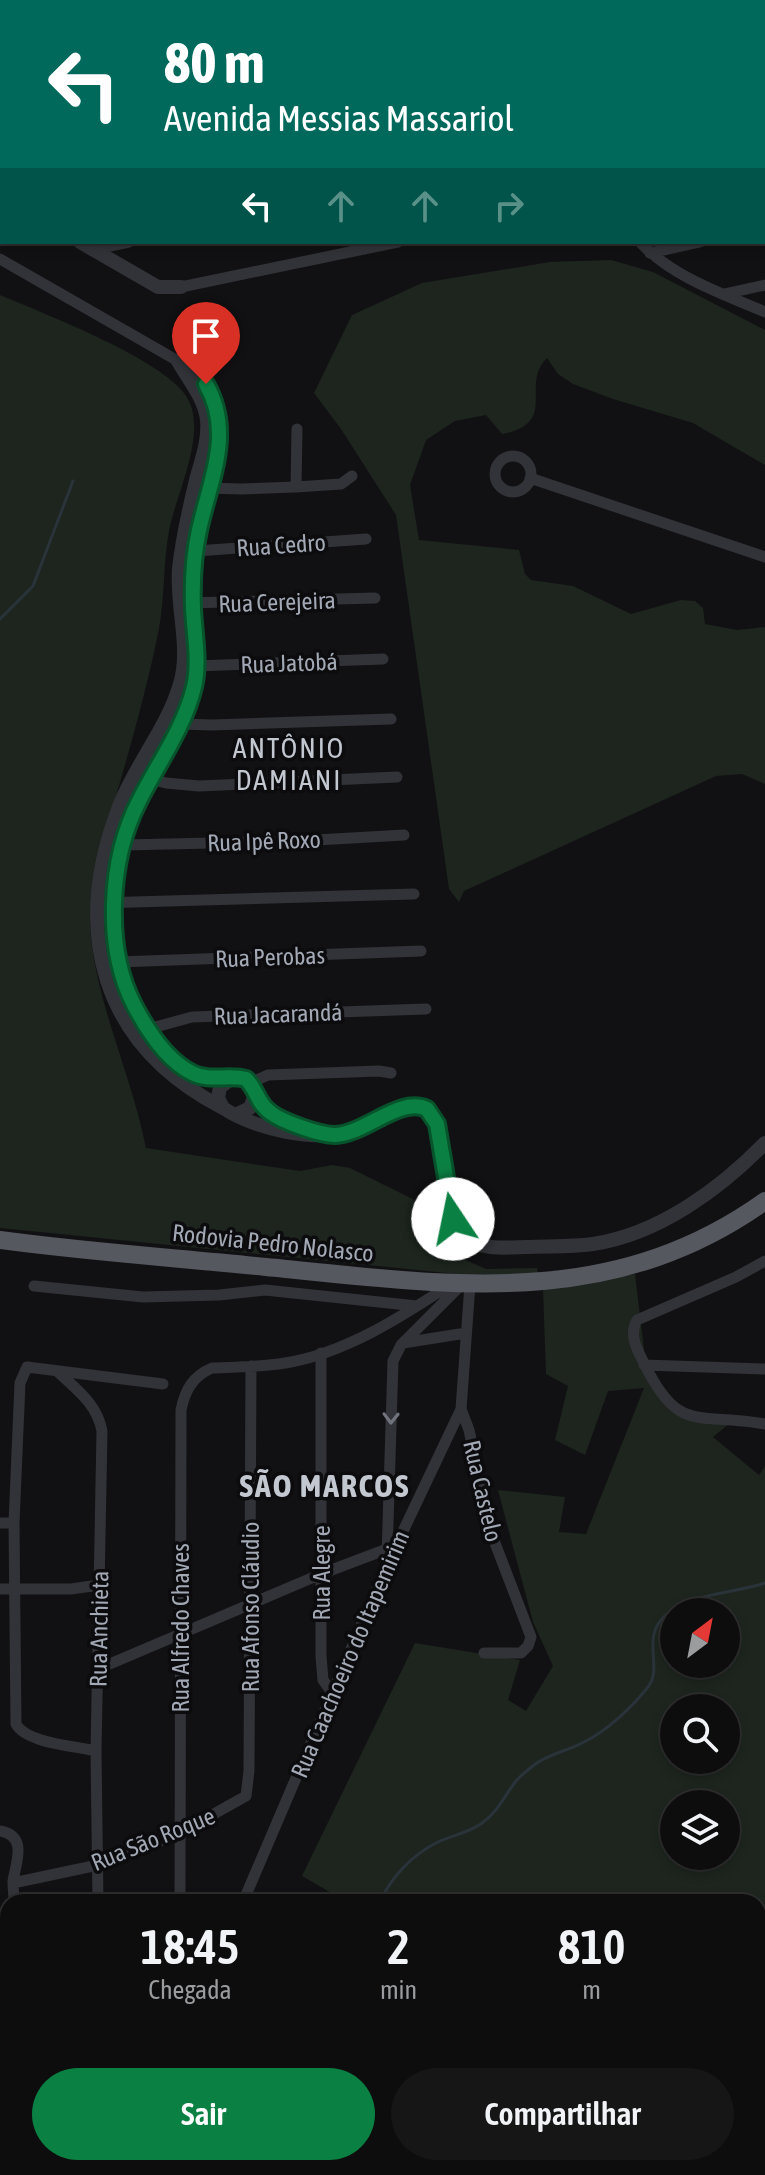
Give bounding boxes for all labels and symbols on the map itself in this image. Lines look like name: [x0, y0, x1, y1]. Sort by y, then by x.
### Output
pin: [172, 302, 240, 384]
street label: Rua Cedro: [235, 528, 327, 562]
street label: Rua Cerejeira: [218, 586, 336, 618]
street label: Rua Jatobá: [240, 648, 338, 678]
district label: ANTÔNIO DAMIANI: [233, 732, 345, 796]
street label: Rua Ipê Roxo: [207, 826, 321, 856]
street label: Rua Perobas: [215, 942, 325, 972]
street label: Rua Jacarandá: [213, 998, 343, 1030]
position arrow: [411, 1177, 495, 1261]
street label: Rodovia Pedro Nolasco: [171, 1219, 375, 1267]
one-way arrow: [382, 1412, 399, 1425]
street label: Rua Castelo: [458, 1438, 508, 1544]
district label: SÃO MARCOS: [240, 1467, 410, 1504]
street label: Rua Afonso Cláudio: [237, 1522, 264, 1692]
street label: Rua Alegre: [308, 1525, 335, 1621]
street label: Rua Caachoeiro do Itapemirim: [286, 1526, 414, 1782]
street label: Rua Alfredo Chaves: [167, 1543, 194, 1713]
street label: Rua Anchieta: [84, 1571, 114, 1687]
north arrow: [660, 1598, 740, 1678]
street label: Rua São Roque: [87, 1802, 219, 1876]

